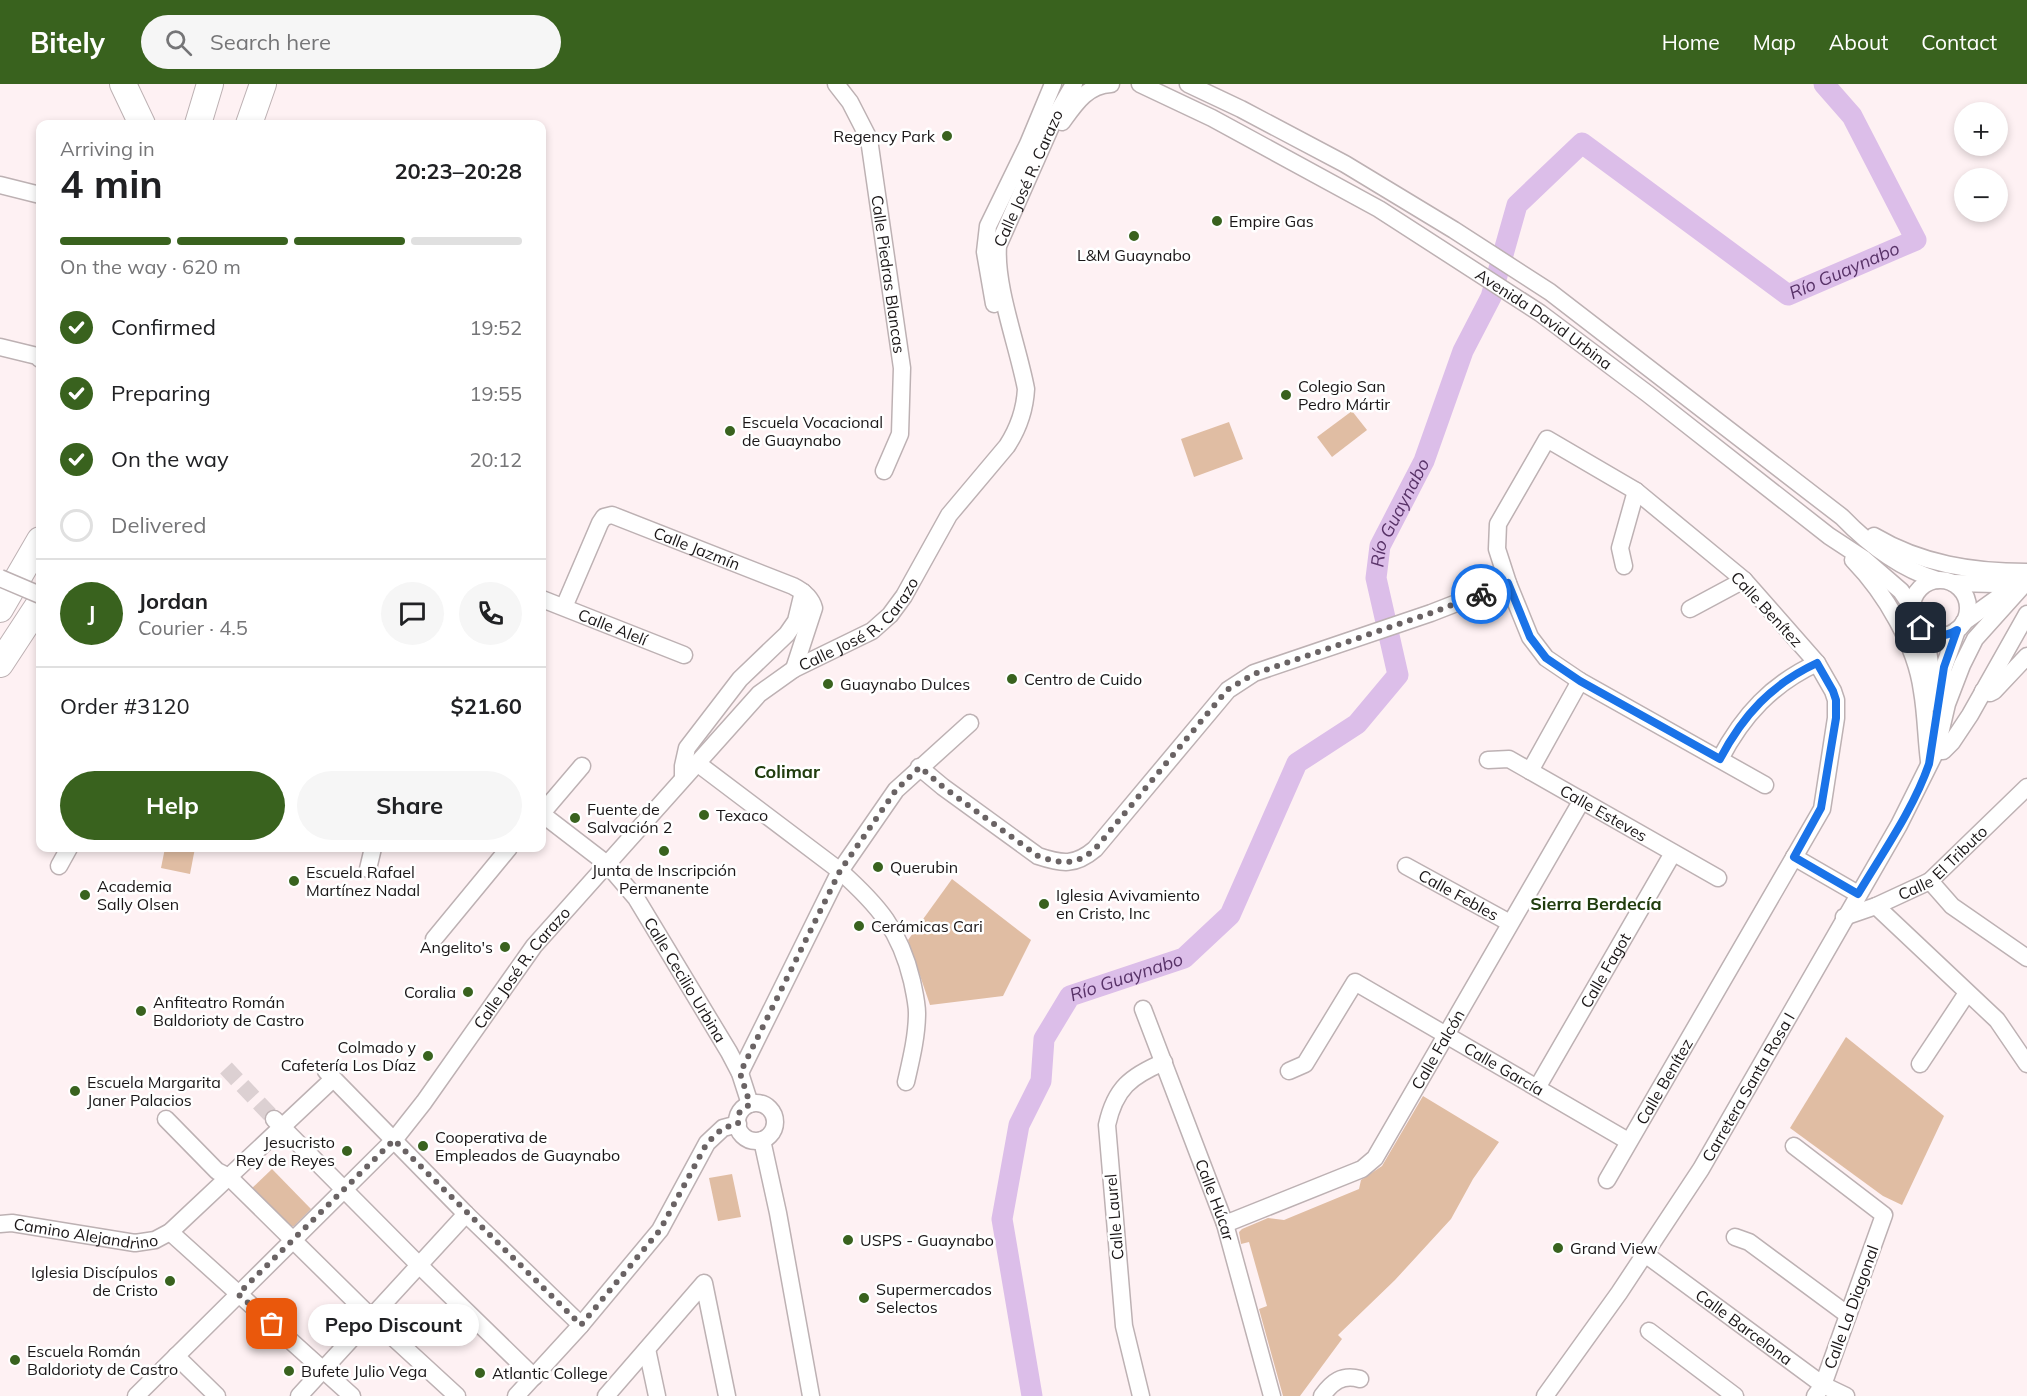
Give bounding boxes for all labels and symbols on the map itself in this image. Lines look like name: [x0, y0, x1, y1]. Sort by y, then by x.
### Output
street label: Calle José R. Carazo: [989, 106, 1067, 250]
place label: Regency Park: [833, 126, 936, 146]
marker: Regency Park: [940, 129, 954, 143]
street label: Calle Piedras Blancas: [867, 194, 910, 355]
place label: Empire Gas: [1229, 211, 1314, 231]
marker: Empire Gas: [1210, 214, 1224, 228]
marker: L&M Guaynabo: [1127, 229, 1141, 243]
water label: Río Guaynabo: [1785, 236, 1903, 304]
place label: L&M Guaynabo: [1077, 245, 1191, 265]
street label: Avenida David Urbina: [1472, 264, 1616, 374]
place label: Colegio San Pedro Mártir: [1298, 376, 1390, 414]
marker: Colegio San Pedro Mártir: [1279, 388, 1293, 402]
place label: Escuela Vocacional de Guaynabo: [742, 412, 883, 450]
marker: Escuela Vocacional de Guaynabo: [723, 424, 737, 438]
water label: Río Guaynabo: [1365, 454, 1434, 568]
street label: Calle Jazmín: [651, 522, 743, 574]
courier: [1451, 564, 1511, 624]
street label: Calle Benítez: [1727, 567, 1807, 651]
street label: Calle José R. Carazo: [795, 574, 922, 675]
pin: [1895, 602, 1946, 653]
street label: Calle Alelí: [575, 604, 651, 650]
place label: Centro de Cuido: [1024, 669, 1142, 689]
marker: Centro de Cuido: [1005, 672, 1019, 686]
place label: Guaynabo Dulces: [840, 674, 970, 694]
marker: Guaynabo Dulces: [821, 677, 835, 691]
district label: Colimar: [754, 760, 821, 783]
street label: Calle Esteves: [1557, 780, 1651, 846]
place label: Fuente de Salvación 2: [587, 799, 672, 837]
place label: Texaco: [716, 805, 768, 825]
marker: Texaco: [697, 808, 711, 822]
marker: Fuente de Salvación 2: [568, 811, 582, 825]
street label: Calle El Tributo: [1895, 821, 1991, 904]
marker: Junta de Inscripción Permanente: [657, 844, 671, 858]
place label: Querubin: [890, 857, 958, 877]
place label: Junta de Inscripción Permanente: [592, 860, 736, 898]
marker: Querubin: [871, 860, 885, 874]
place label: Escuela Rafael Martínez Nadal: [306, 862, 420, 900]
street label: Calle Febles: [1415, 865, 1502, 925]
marker: Escuela Rafael Martínez Nadal: [287, 874, 301, 888]
place label: Academia Sally Olsen: [97, 876, 179, 914]
place label: Iglesia Avivamiento en Cristo, Inc: [1056, 885, 1200, 923]
marker: Academia Sally Olsen: [78, 888, 92, 902]
district label: Sierra Berdecía: [1530, 892, 1662, 915]
marker: Iglesia Avivamiento en Cristo, Inc: [1037, 897, 1051, 911]
street label: Calle José R. Carazo: [469, 903, 574, 1032]
street label: Calle Cecilio Urbina: [640, 913, 731, 1046]
place label: Cerámicas Cari: [871, 916, 983, 936]
marker: Cerámicas Cari: [852, 919, 866, 933]
street label: Calle Fagot: [1576, 929, 1635, 1011]
place label: Angelito's: [420, 937, 493, 957]
marker: Angelito's: [498, 940, 512, 954]
water label: Río Guaynabo: [1067, 947, 1186, 1006]
place label: Coralia: [404, 982, 456, 1002]
marker: Coralia: [461, 985, 475, 999]
place label: Anfiteatro Román Baldorioty de Castro: [153, 992, 304, 1030]
marker: Anfiteatro Román Baldorioty de Castro: [134, 1004, 148, 1018]
street label: Calle Falcón: [1407, 1006, 1469, 1093]
street label: Carretera Santa Rosa I: [1697, 1009, 1799, 1165]
street label: Calle Benítez: [1631, 1035, 1697, 1128]
place label: Colmado y Cafetería Los Díaz: [281, 1037, 416, 1075]
street label: Calle García: [1460, 1038, 1548, 1100]
marker: Colmado y Cafetería Los Díaz: [421, 1049, 435, 1063]
place label: Escuela Margarita Janer Palacios: [87, 1072, 221, 1110]
marker: Escuela Margarita Janer Palacios: [68, 1084, 82, 1098]
place label: Cooperativa de Empleados de Guaynabo: [435, 1127, 620, 1165]
place label: Jesucristo Rey de Reyes: [236, 1132, 335, 1170]
marker: Cooperativa de Empleados de Guaynabo: [416, 1139, 430, 1153]
marker: Jesucristo Rey de Reyes: [340, 1144, 354, 1158]
street label: Calle Húcar: [1191, 1156, 1239, 1243]
street label: Calle Laurel: [1100, 1173, 1128, 1261]
street label: Camino Alejandrino: [12, 1213, 159, 1253]
place label: USPS - Guaynabo: [860, 1230, 994, 1250]
marker: USPS - Guaynabo: [841, 1233, 855, 1247]
place label: Grand View: [1570, 1238, 1658, 1258]
marker: Grand View: [1551, 1241, 1565, 1255]
street label: Calle La Diagonal: [1819, 1242, 1883, 1372]
place label: Iglesia Discípulos de Cristo: [31, 1262, 158, 1300]
marker: Iglesia Discípulos de Cristo: [163, 1274, 177, 1288]
place label: Supermercados Selectos: [876, 1279, 992, 1317]
street label: Calle Barcelona: [1692, 1285, 1796, 1369]
marker: Supermercados Selectos: [857, 1291, 871, 1305]
pin: [246, 1298, 297, 1349]
callout: Pepo Discount: [308, 1303, 479, 1345]
place label: Escuela Román Baldorioty de Castro: [27, 1341, 178, 1379]
marker: Escuela Román Baldorioty de Castro: [8, 1353, 22, 1367]
place label: Bufete Julio Vega: [301, 1361, 427, 1381]
place label: Atlantic College: [492, 1363, 608, 1383]
marker: Bufete Julio Vega: [282, 1364, 296, 1378]
marker: Atlantic College: [473, 1366, 487, 1380]

